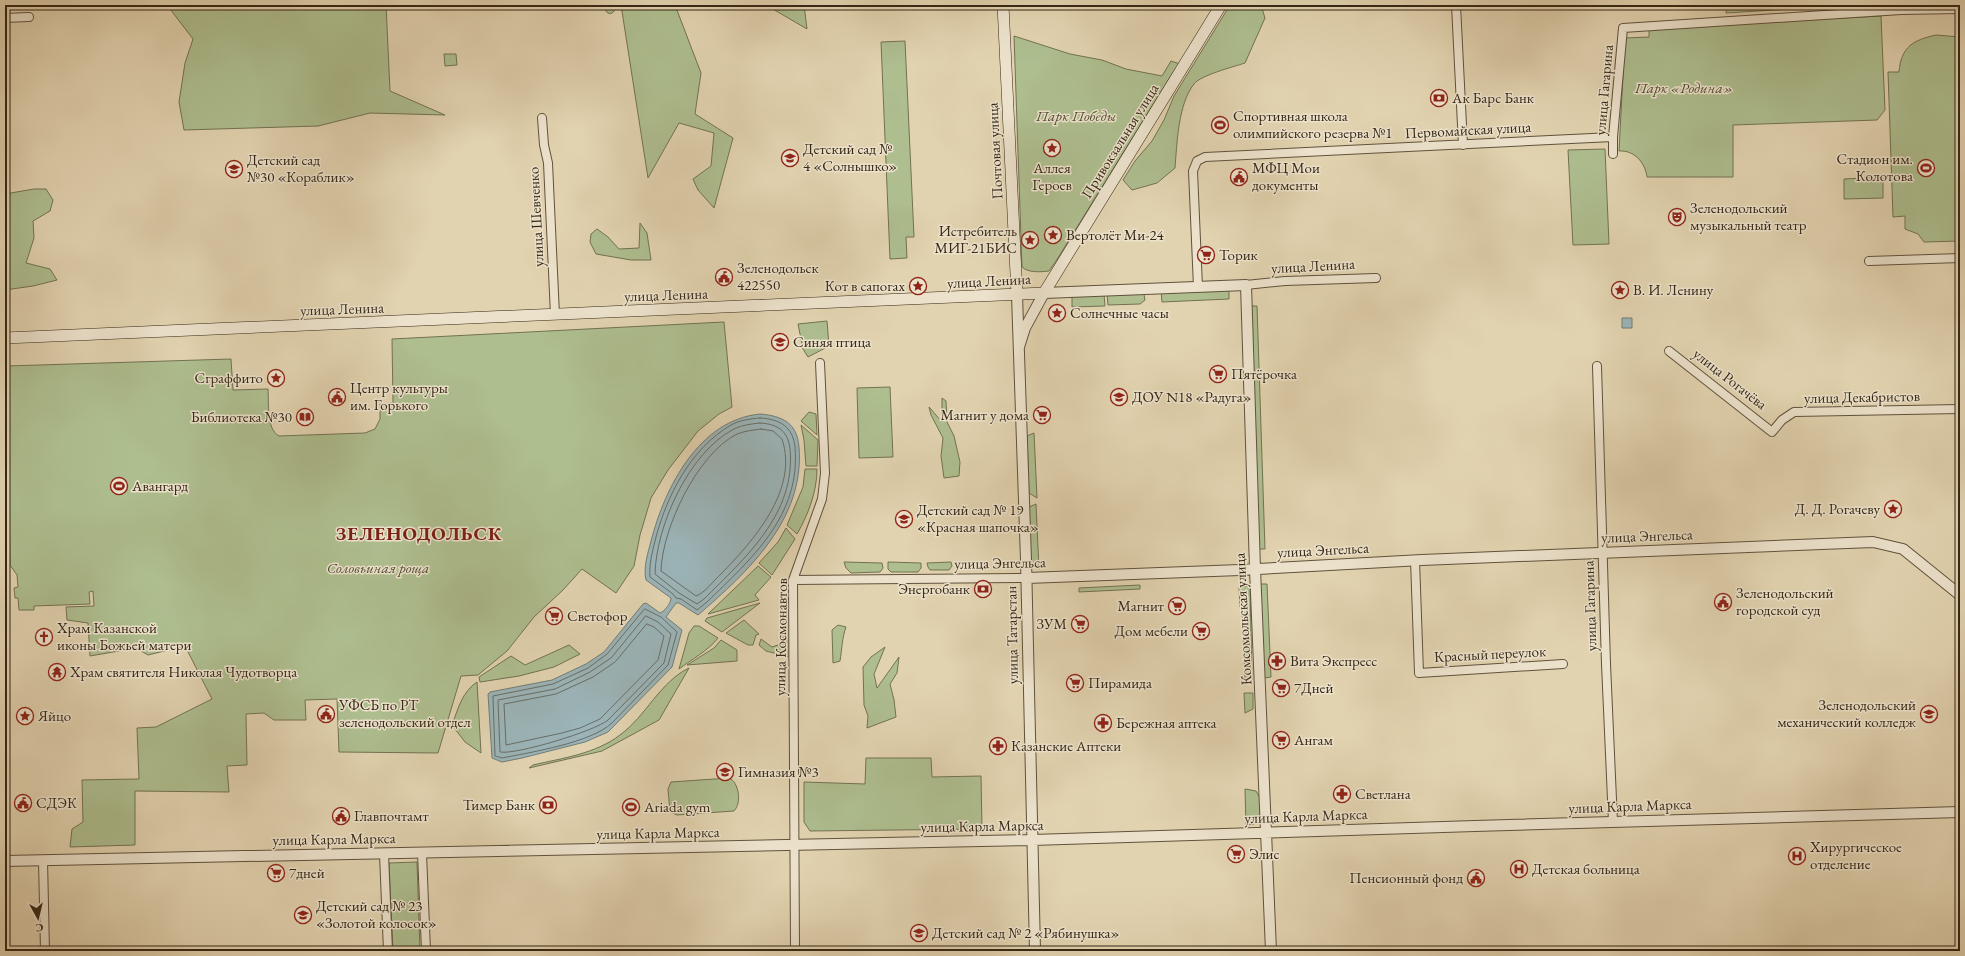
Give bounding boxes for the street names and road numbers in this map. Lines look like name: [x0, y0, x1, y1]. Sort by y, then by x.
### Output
street label: улица Гагарина: [1590, 44, 1617, 136]
street label: Привокзальная улица: [1076, 80, 1163, 202]
street label: Почтовая улица: [982, 102, 1007, 200]
street label: Первомайская улица: [1404, 117, 1532, 142]
street label: улица Шевченко: [523, 166, 548, 268]
street label: улица Ленина: [1270, 254, 1355, 277]
street label: улица Ленина: [946, 269, 1031, 292]
street label: улица Ленина: [624, 284, 708, 305]
street label: улица Ленина: [300, 298, 384, 319]
street label: улица Рогачёва: [1689, 344, 1771, 413]
street label: улица Декабристов: [1804, 386, 1920, 407]
street label: улица Энгельса: [1601, 524, 1693, 547]
street label: улица Энгельса: [1277, 538, 1369, 561]
street label: улица Энгельса: [954, 552, 1046, 573]
street label: Комсомольская улица: [1230, 552, 1255, 686]
street label: улица Гагарина: [1578, 560, 1601, 652]
street label: улица Космонавтов: [770, 578, 791, 696]
street label: улица Татарстан: [1001, 585, 1022, 684]
street label: Красный переулок: [1433, 641, 1546, 666]
street label: улица Карла Маркса: [1568, 794, 1692, 817]
street label: улица Карла Маркса: [1244, 804, 1368, 827]
street label: улица Карла Маркса: [920, 815, 1044, 836]
street label: улица Карла Маркса: [596, 822, 720, 843]
street label: улица Карла Маркса: [272, 828, 396, 849]

